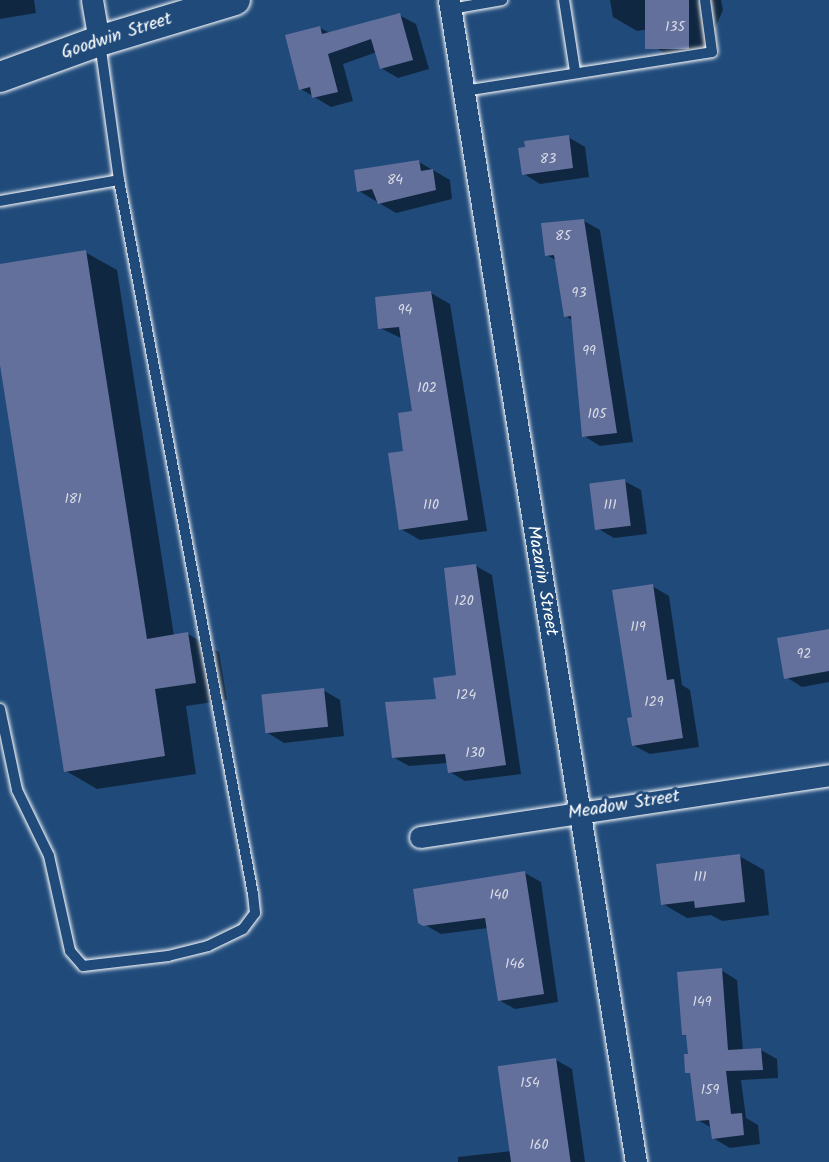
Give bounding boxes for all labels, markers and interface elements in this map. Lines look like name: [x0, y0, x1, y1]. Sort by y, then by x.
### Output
street label: Goodwin Street: [59, 9, 175, 65]
house number: 135: [665, 19, 685, 35]
house number: 83: [540, 151, 556, 167]
house number: 84: [387, 172, 403, 188]
house number: 85: [555, 228, 571, 244]
house number: 93: [572, 285, 586, 301]
house number: 94: [398, 302, 412, 318]
house number: 99: [582, 343, 596, 359]
house number: 102: [417, 380, 437, 396]
house number: 105: [588, 406, 606, 422]
house number: 181: [64, 491, 82, 507]
house number: 110: [423, 497, 439, 513]
house number: 111: [603, 497, 617, 513]
street label: Mazarin Street: [521, 524, 561, 638]
house number: 120: [454, 593, 474, 609]
house number: 119: [630, 619, 646, 635]
house number: 92: [797, 646, 811, 662]
house number: 124: [456, 687, 476, 703]
house number: 129: [644, 694, 664, 710]
house number: 130: [465, 745, 485, 761]
street label: Meadow Street: [567, 787, 681, 825]
house number: 111: [693, 869, 707, 885]
house number: 140: [489, 887, 509, 903]
house number: 146: [505, 956, 525, 972]
house number: 149: [693, 994, 711, 1010]
house number: 154: [520, 1075, 540, 1091]
house number: 159: [701, 1082, 719, 1098]
house number: 160: [529, 1137, 549, 1153]

